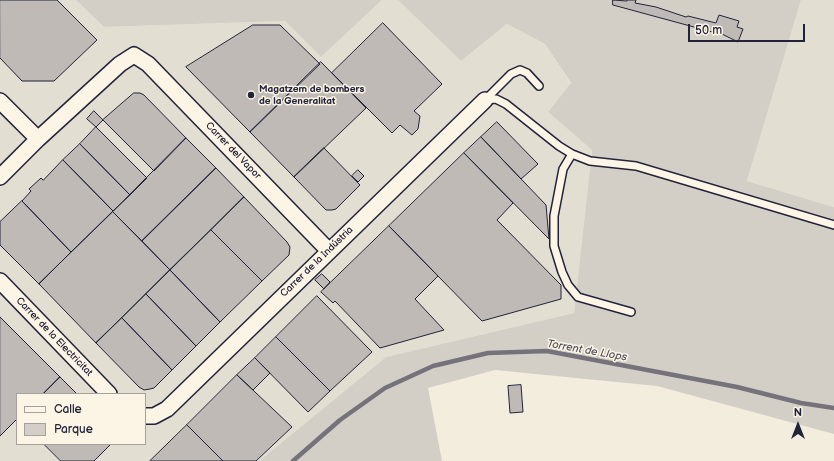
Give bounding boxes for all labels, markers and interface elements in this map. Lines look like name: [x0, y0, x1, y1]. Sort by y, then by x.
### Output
scale bar: [690, 16, 807, 42]
text: 50 m: [695, 23, 722, 38]
place label: Magatzem de bombers de la Generalitat: [259, 83, 364, 106]
marker: Magatzem de bombers de la Generalitat: [246, 90, 256, 100]
street label: Carrer del Vapor: [203, 120, 263, 182]
street label: Carrer de la Indústria: [278, 224, 356, 300]
street label: Carrer de la Electricitat: [13, 295, 95, 379]
water label: Torrent de Llops: [546, 337, 628, 365]
legend: [16, 393, 146, 445]
text: Calle: [54, 402, 82, 417]
north arrow: [778, 405, 818, 445]
text: N: [794, 406, 802, 419]
text: Parque: [54, 422, 93, 437]

